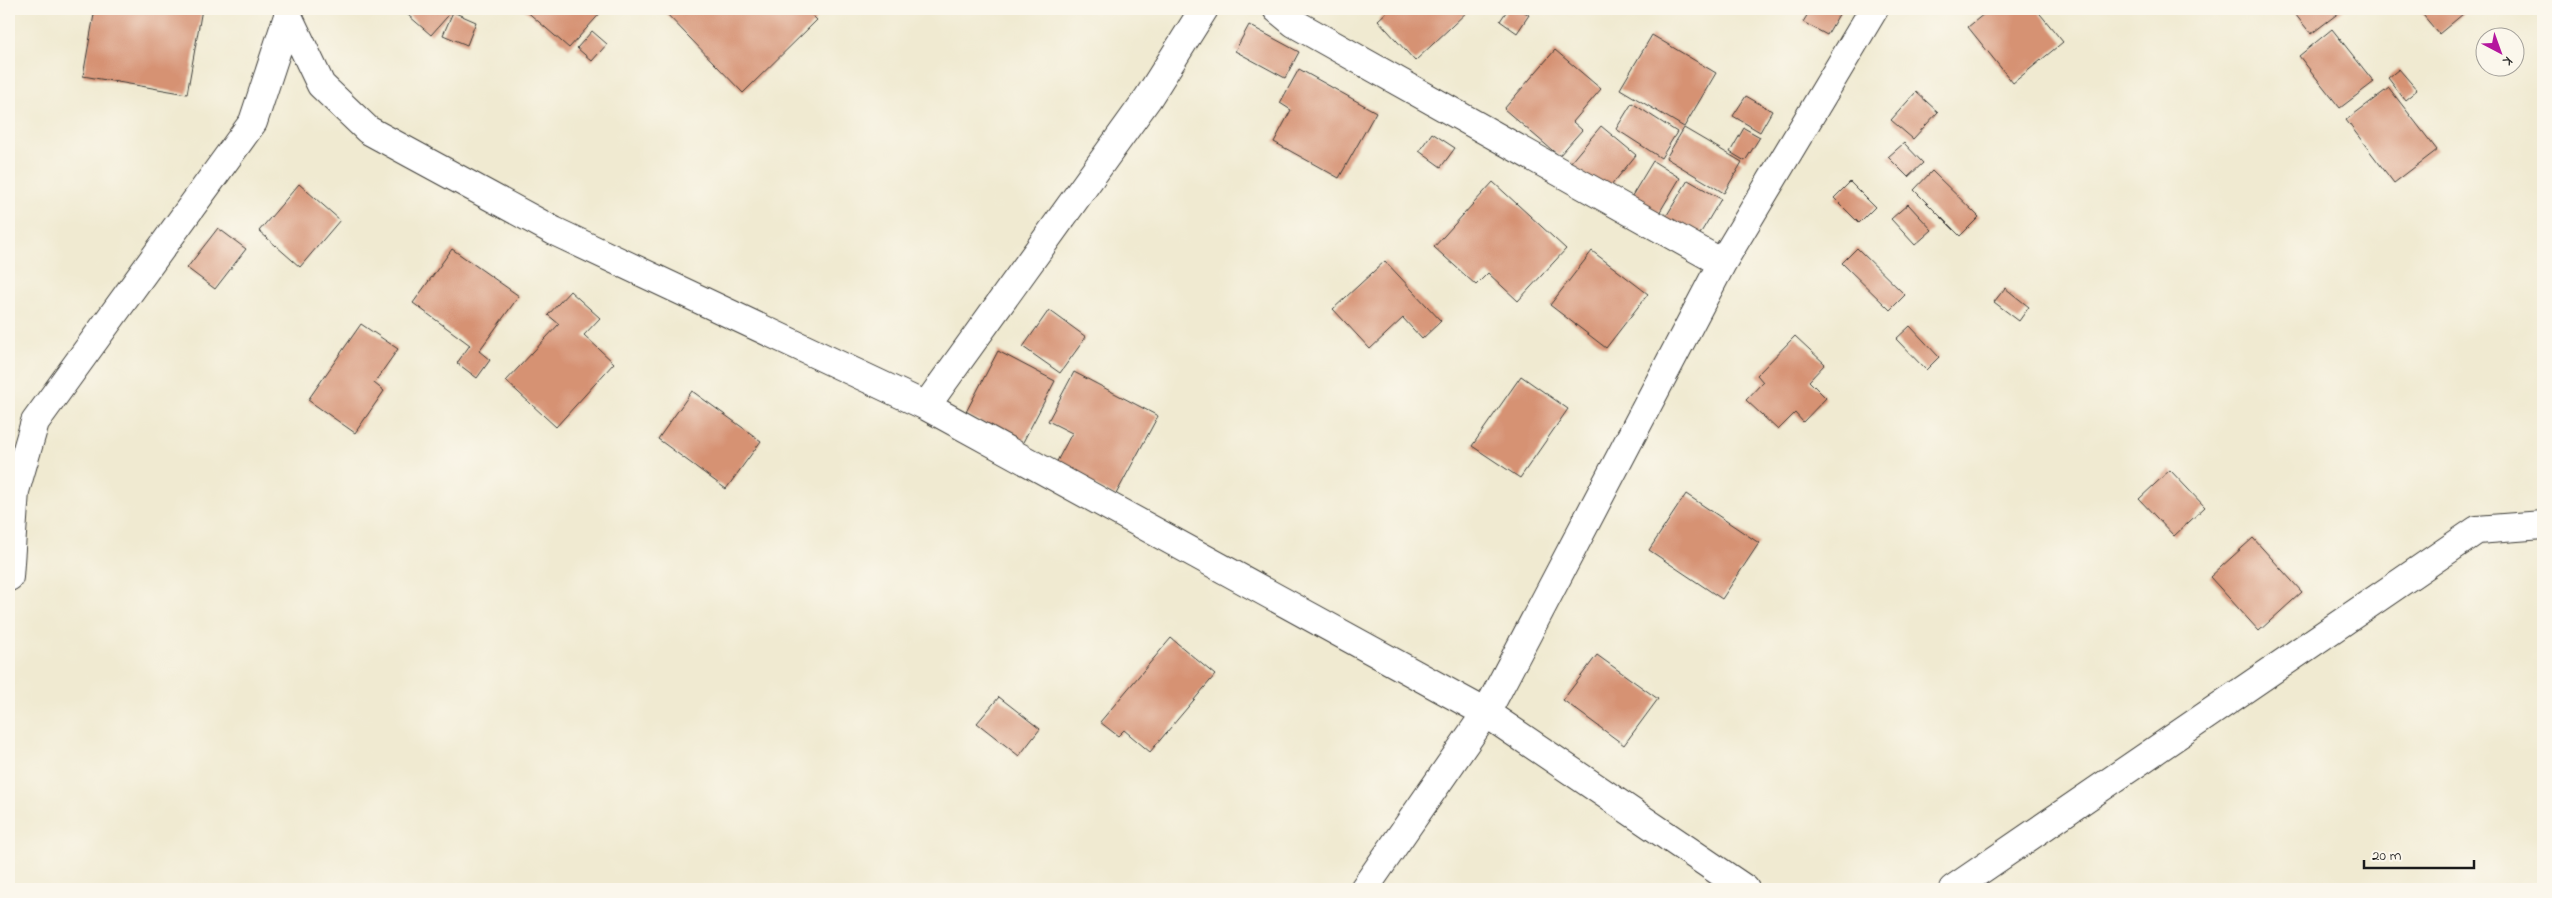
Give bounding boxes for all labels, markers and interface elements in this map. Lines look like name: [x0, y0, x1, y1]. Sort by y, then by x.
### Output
north arrow: [2474, 28, 2524, 78]
text: K: [2497, 51, 2517, 72]
scale bar: [2364, 838, 2474, 870]
text: 20 m: [2372, 845, 2402, 867]

